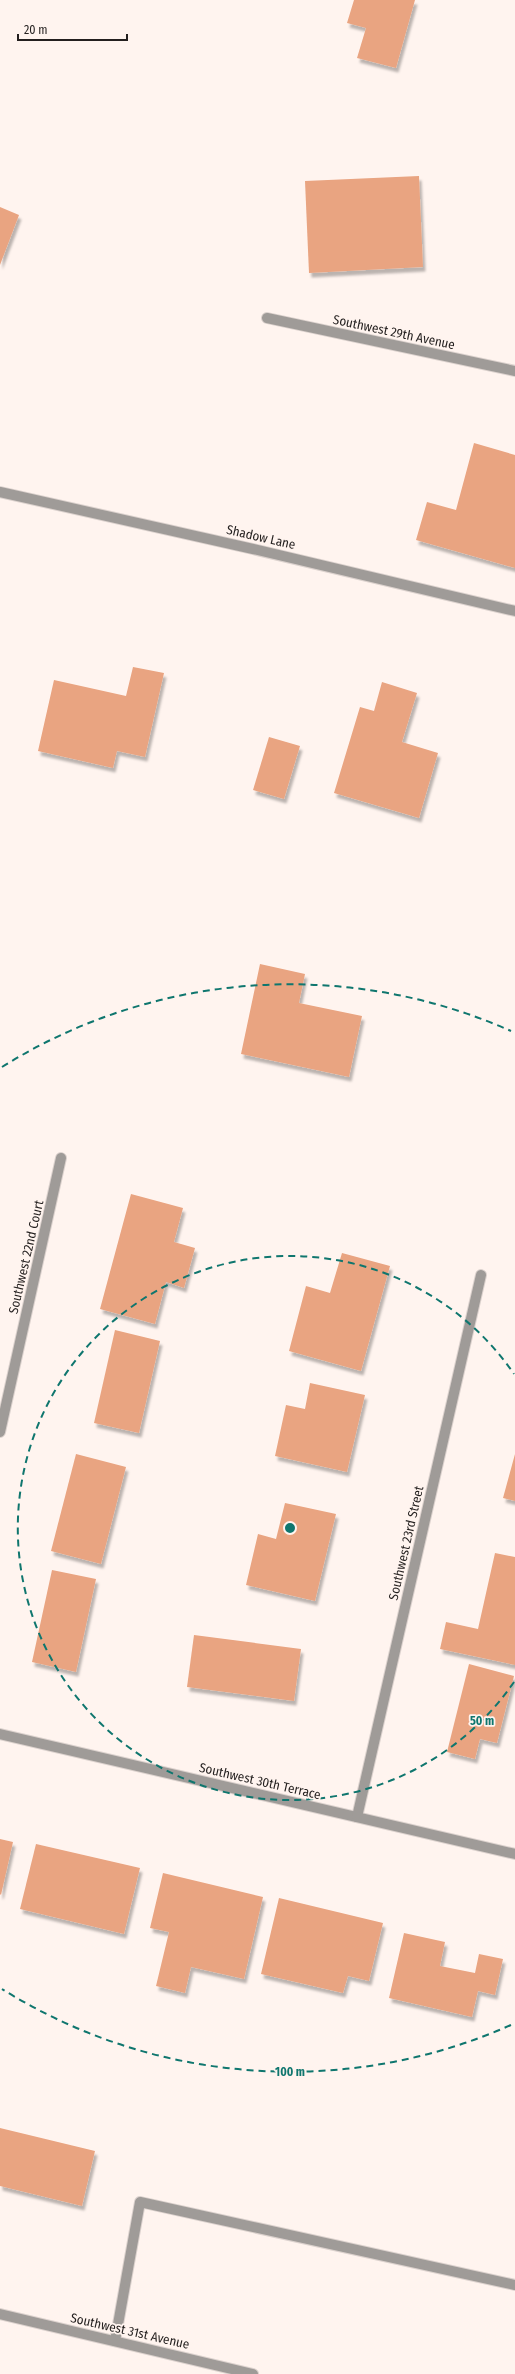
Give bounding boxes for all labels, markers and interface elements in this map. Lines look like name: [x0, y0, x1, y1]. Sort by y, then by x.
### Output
scale bar: [18, 16, 127, 42]
text: 20 m: [24, 23, 48, 37]
street label: Southwest 29th Avenue: [332, 312, 456, 352]
street label: Shadow Lane: [225, 522, 297, 552]
street label: Southwest 22nd Court: [6, 1198, 47, 1315]
street label: Southwest 23rd Street: [386, 1484, 427, 1602]
centre of rings: [283, 1521, 297, 1535]
text: 50 m: [470, 1714, 494, 1728]
street label: Southwest 30th Terrace: [198, 1760, 322, 1802]
text: 100 m: [275, 2065, 305, 2079]
street label: Southwest 31st Avenue: [69, 2310, 191, 2352]

